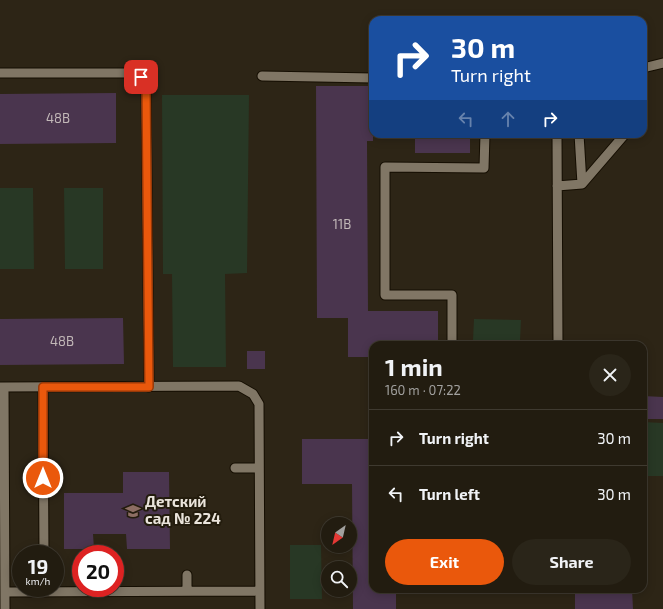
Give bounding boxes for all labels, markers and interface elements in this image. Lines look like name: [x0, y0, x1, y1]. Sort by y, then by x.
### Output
text: 30 m: [451, 30, 515, 64]
icon: right: [385, 32, 437, 84]
pin: [124, 60, 158, 94]
text: Turn right: [451, 64, 531, 86]
icon: arrive: [130, 66, 152, 88]
icon: left: [455, 108, 477, 130]
icon: ahead: [497, 108, 519, 130]
icon: right: [539, 108, 561, 130]
house number: 48В: [46, 110, 70, 126]
house number: 11В: [333, 216, 351, 232]
house number: 48В: [50, 333, 74, 349]
text: 1 min: [385, 352, 443, 381]
button: close: [589, 354, 631, 396]
text: 160 m · 07:22: [385, 382, 461, 398]
icon: right: [385, 427, 407, 449]
text: Turn right: [419, 429, 489, 447]
text: 30 m: [597, 429, 631, 447]
position arrow: [22, 457, 64, 499]
icon: left: [385, 483, 407, 505]
text: Turn left: [419, 485, 480, 503]
text: 30 m: [597, 485, 631, 503]
place label: Детский сад № 224: [145, 492, 221, 527]
school or university icon: Детский сад № 224: [124, 502, 142, 520]
north arrow: [321, 517, 357, 553]
map controls: [321, 517, 357, 597]
button: Exit: [385, 539, 504, 585]
button: Share: [512, 539, 631, 585]
speed limit sign: 20: [72, 545, 124, 597]
text: 19: [28, 554, 48, 578]
button: search: [321, 561, 357, 597]
text: km/h: [26, 575, 50, 587]

